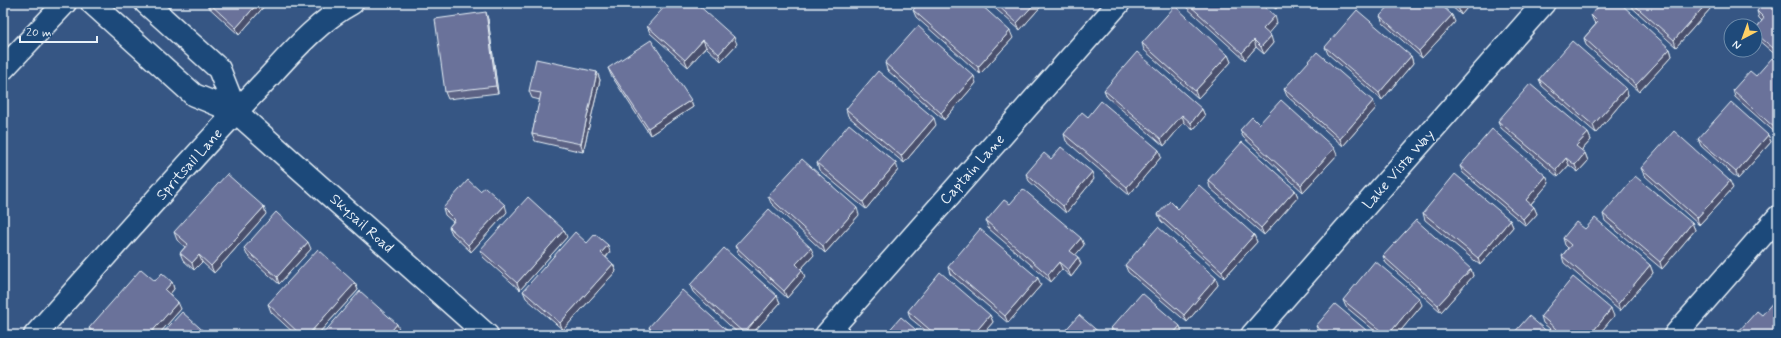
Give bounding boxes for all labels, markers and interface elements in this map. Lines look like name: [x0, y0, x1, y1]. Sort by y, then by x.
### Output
scale bar: [20, 18, 97, 44]
north arrow: [1723, 18, 1763, 58]
text: 20 m: [26, 25, 52, 41]
text: N: [1730, 37, 1744, 52]
street label: Spritsail Lane: [152, 124, 228, 205]
street label: Lake Vista Way: [1358, 125, 1439, 214]
street label: Captain Lane: [936, 130, 1010, 209]
street label: Skysail Road: [325, 190, 398, 258]

